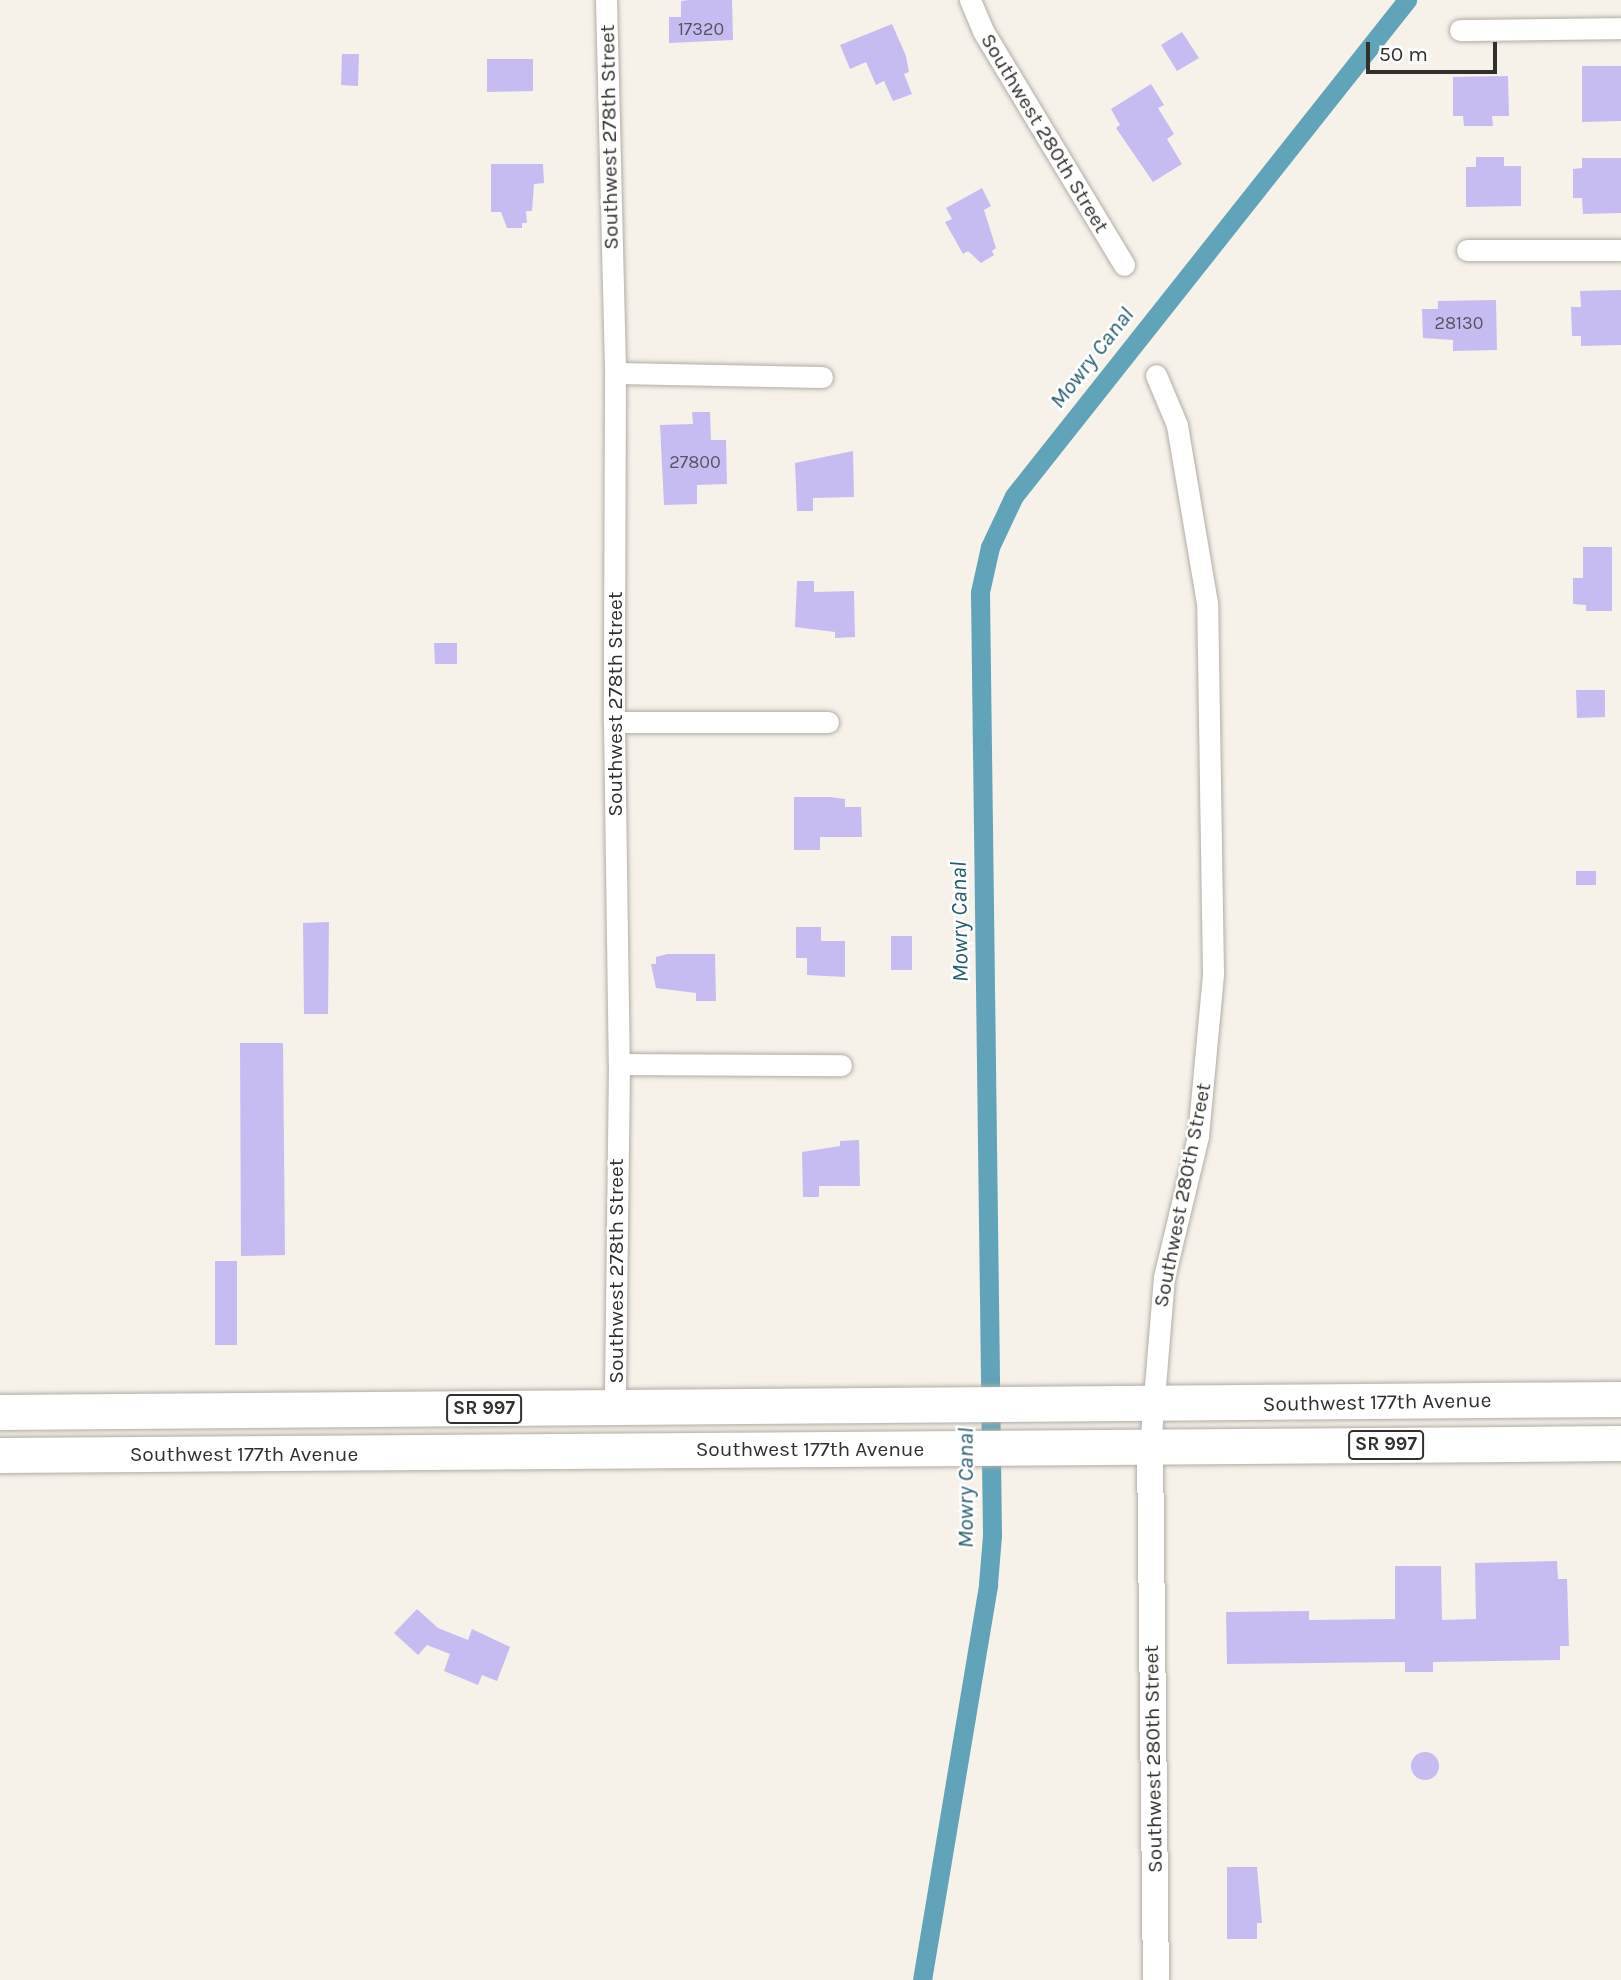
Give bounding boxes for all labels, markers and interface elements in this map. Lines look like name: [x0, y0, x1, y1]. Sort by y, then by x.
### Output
house number: 17320: [678, 18, 724, 40]
street label: Southwest 278th Street: [594, 24, 624, 250]
scale bar: [1369, 28, 1500, 72]
street label: Southwest 280th Street: [975, 29, 1115, 237]
text: 50 m: [1379, 42, 1428, 66]
water label: Mowry Canal: [1044, 302, 1140, 414]
house number: 28130: [1435, 312, 1483, 334]
house number: 27800: [669, 451, 721, 473]
street label: Southwest 278th Street: [602, 591, 628, 817]
water label: Mowry Canal: [945, 861, 975, 983]
street label: Southwest 280th Street: [1148, 1081, 1216, 1309]
street label: Southwest 278th Street: [603, 1158, 629, 1384]
street label: Southwest 177th Avenue: [1262, 1387, 1492, 1417]
road number: SR 997: [446, 1394, 522, 1424]
water label: Mowry Canal: [952, 1428, 980, 1548]
road number: SR 997: [1348, 1429, 1424, 1460]
street label: Southwest 177th Avenue: [696, 1436, 924, 1462]
street label: Southwest 177th Avenue: [130, 1441, 358, 1467]
street label: Southwest 280th Street: [1138, 1645, 1168, 1873]

